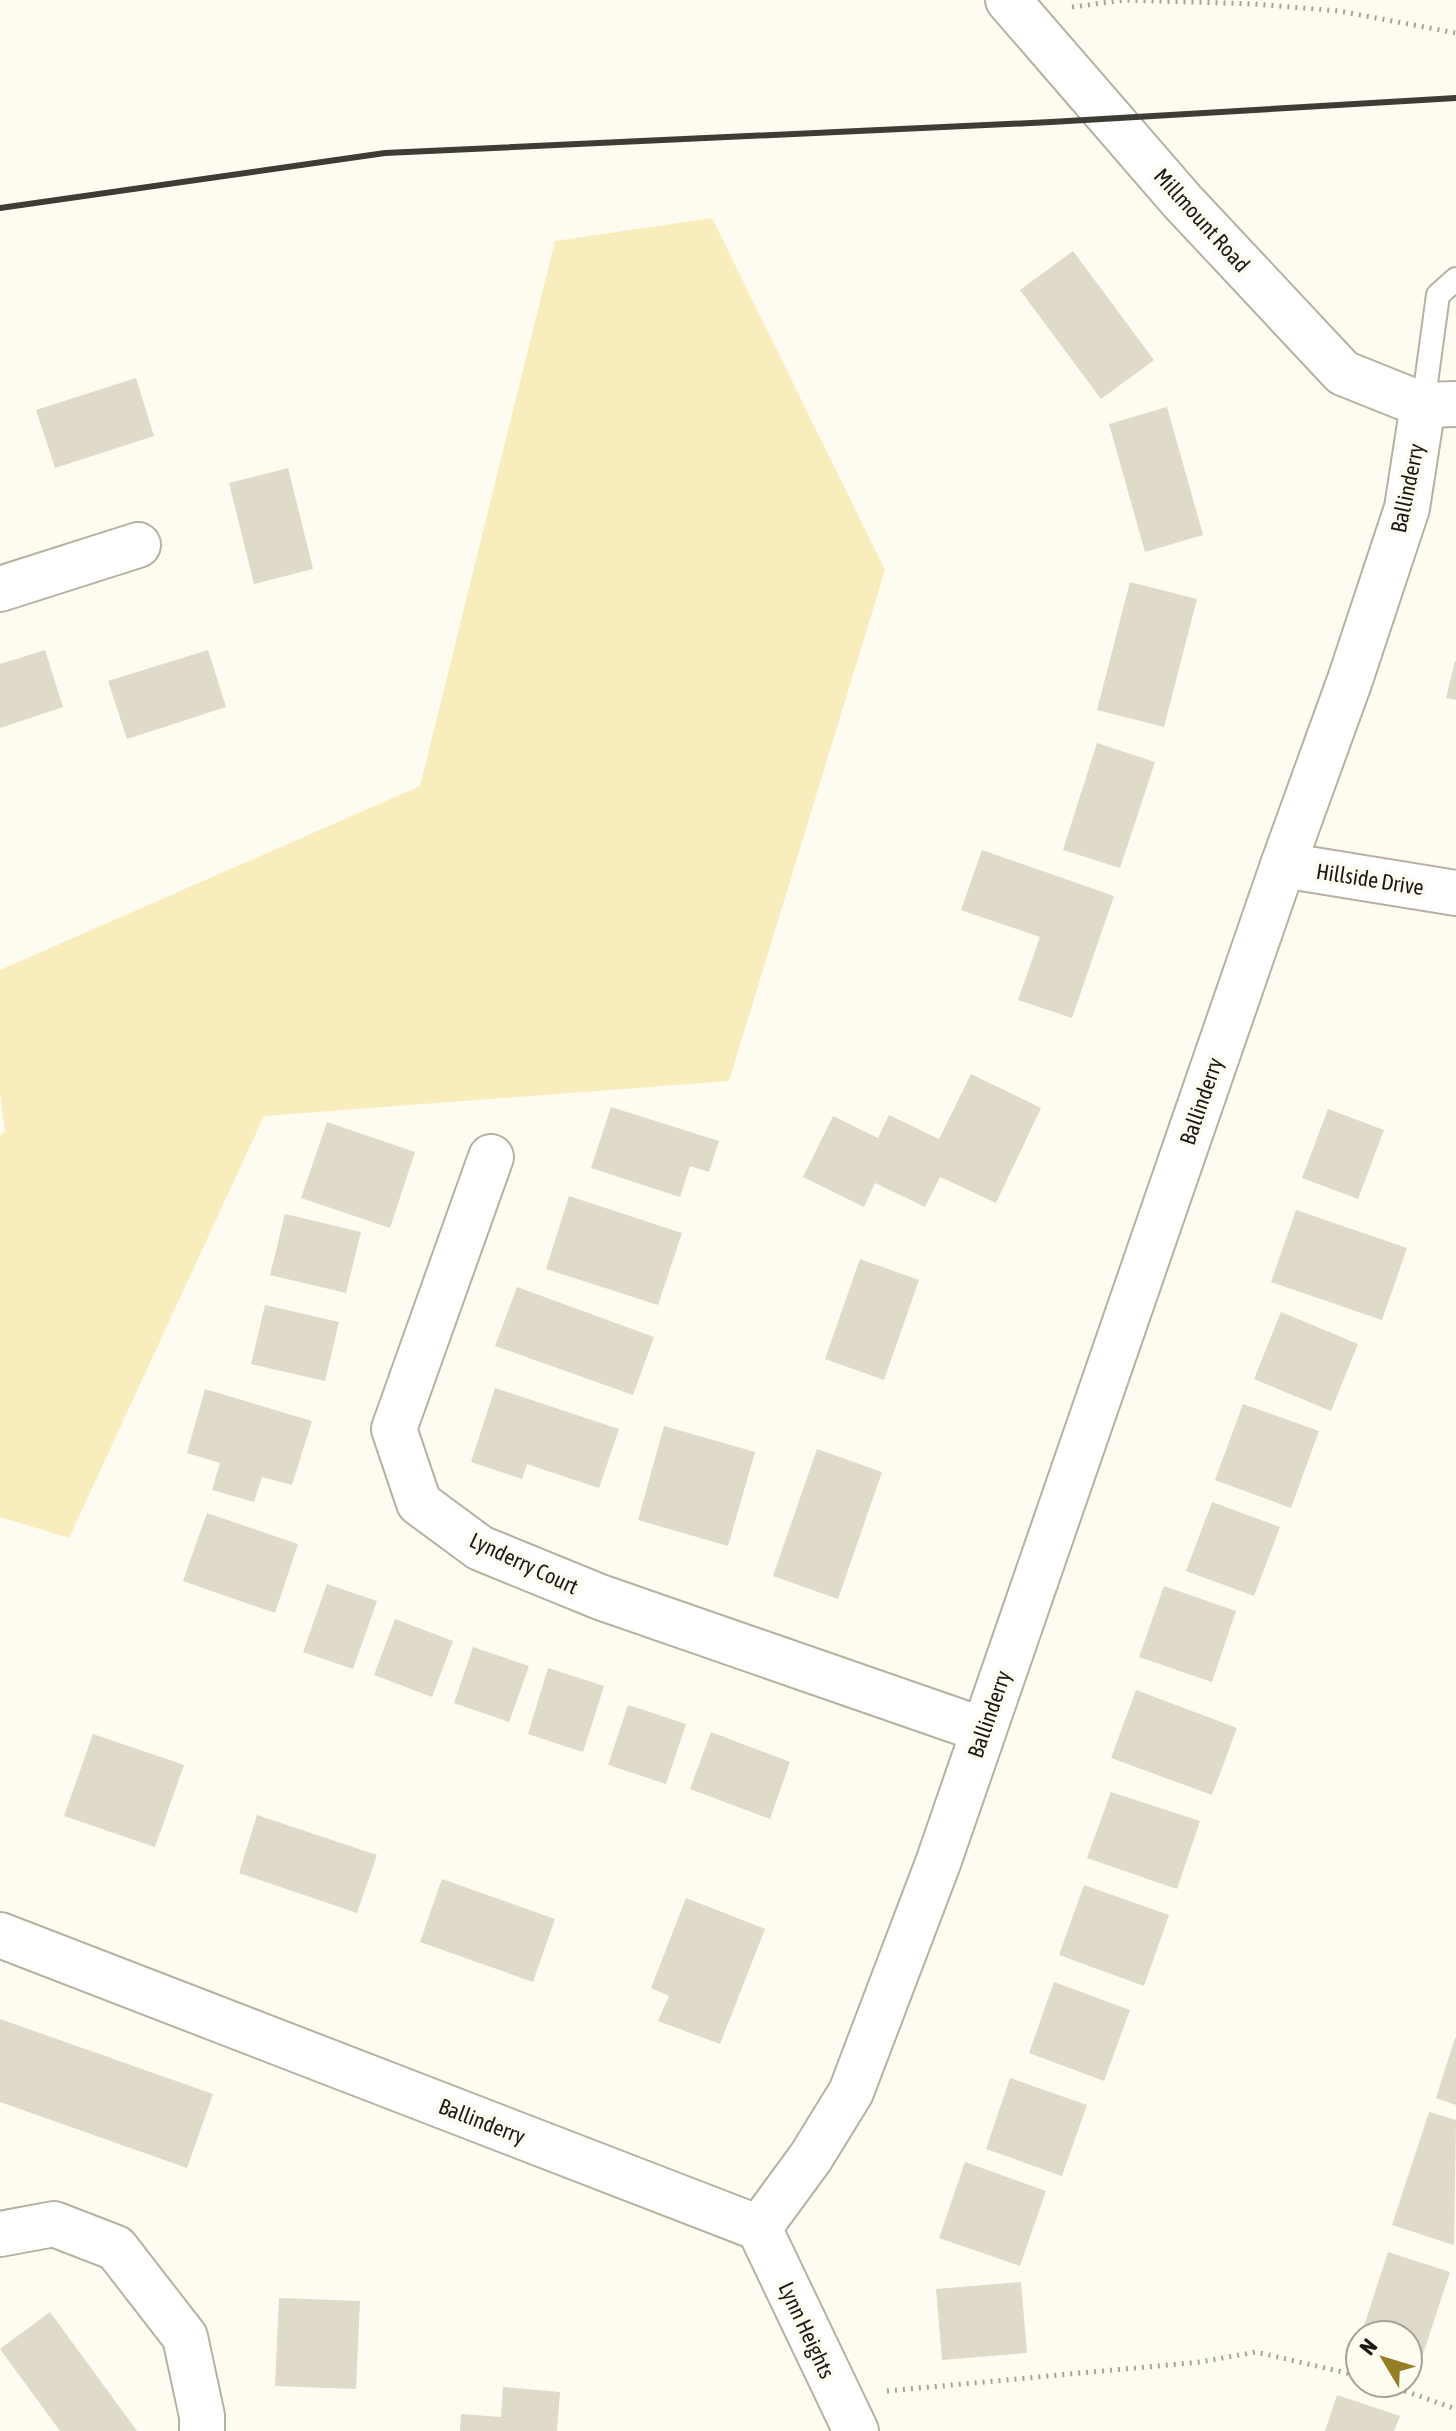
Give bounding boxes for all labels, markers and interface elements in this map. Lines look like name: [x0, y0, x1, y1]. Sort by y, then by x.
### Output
street label: Millmount Road: [1149, 163, 1255, 277]
street label: Ballinderry: [1385, 441, 1429, 535]
street label: Hillside Drive: [1314, 858, 1426, 900]
street label: Ballinderry: [1174, 1054, 1228, 1148]
street label: Lynderry Court: [466, 1527, 582, 1599]
street label: Ballinderry: [962, 1667, 1016, 1761]
street label: Ballinderry: [435, 2093, 529, 2149]
street label: Lynn Heights: [773, 2278, 841, 2383]
north arrow: [1344, 2319, 1424, 2399]
text: N: [1354, 2334, 1382, 2360]

